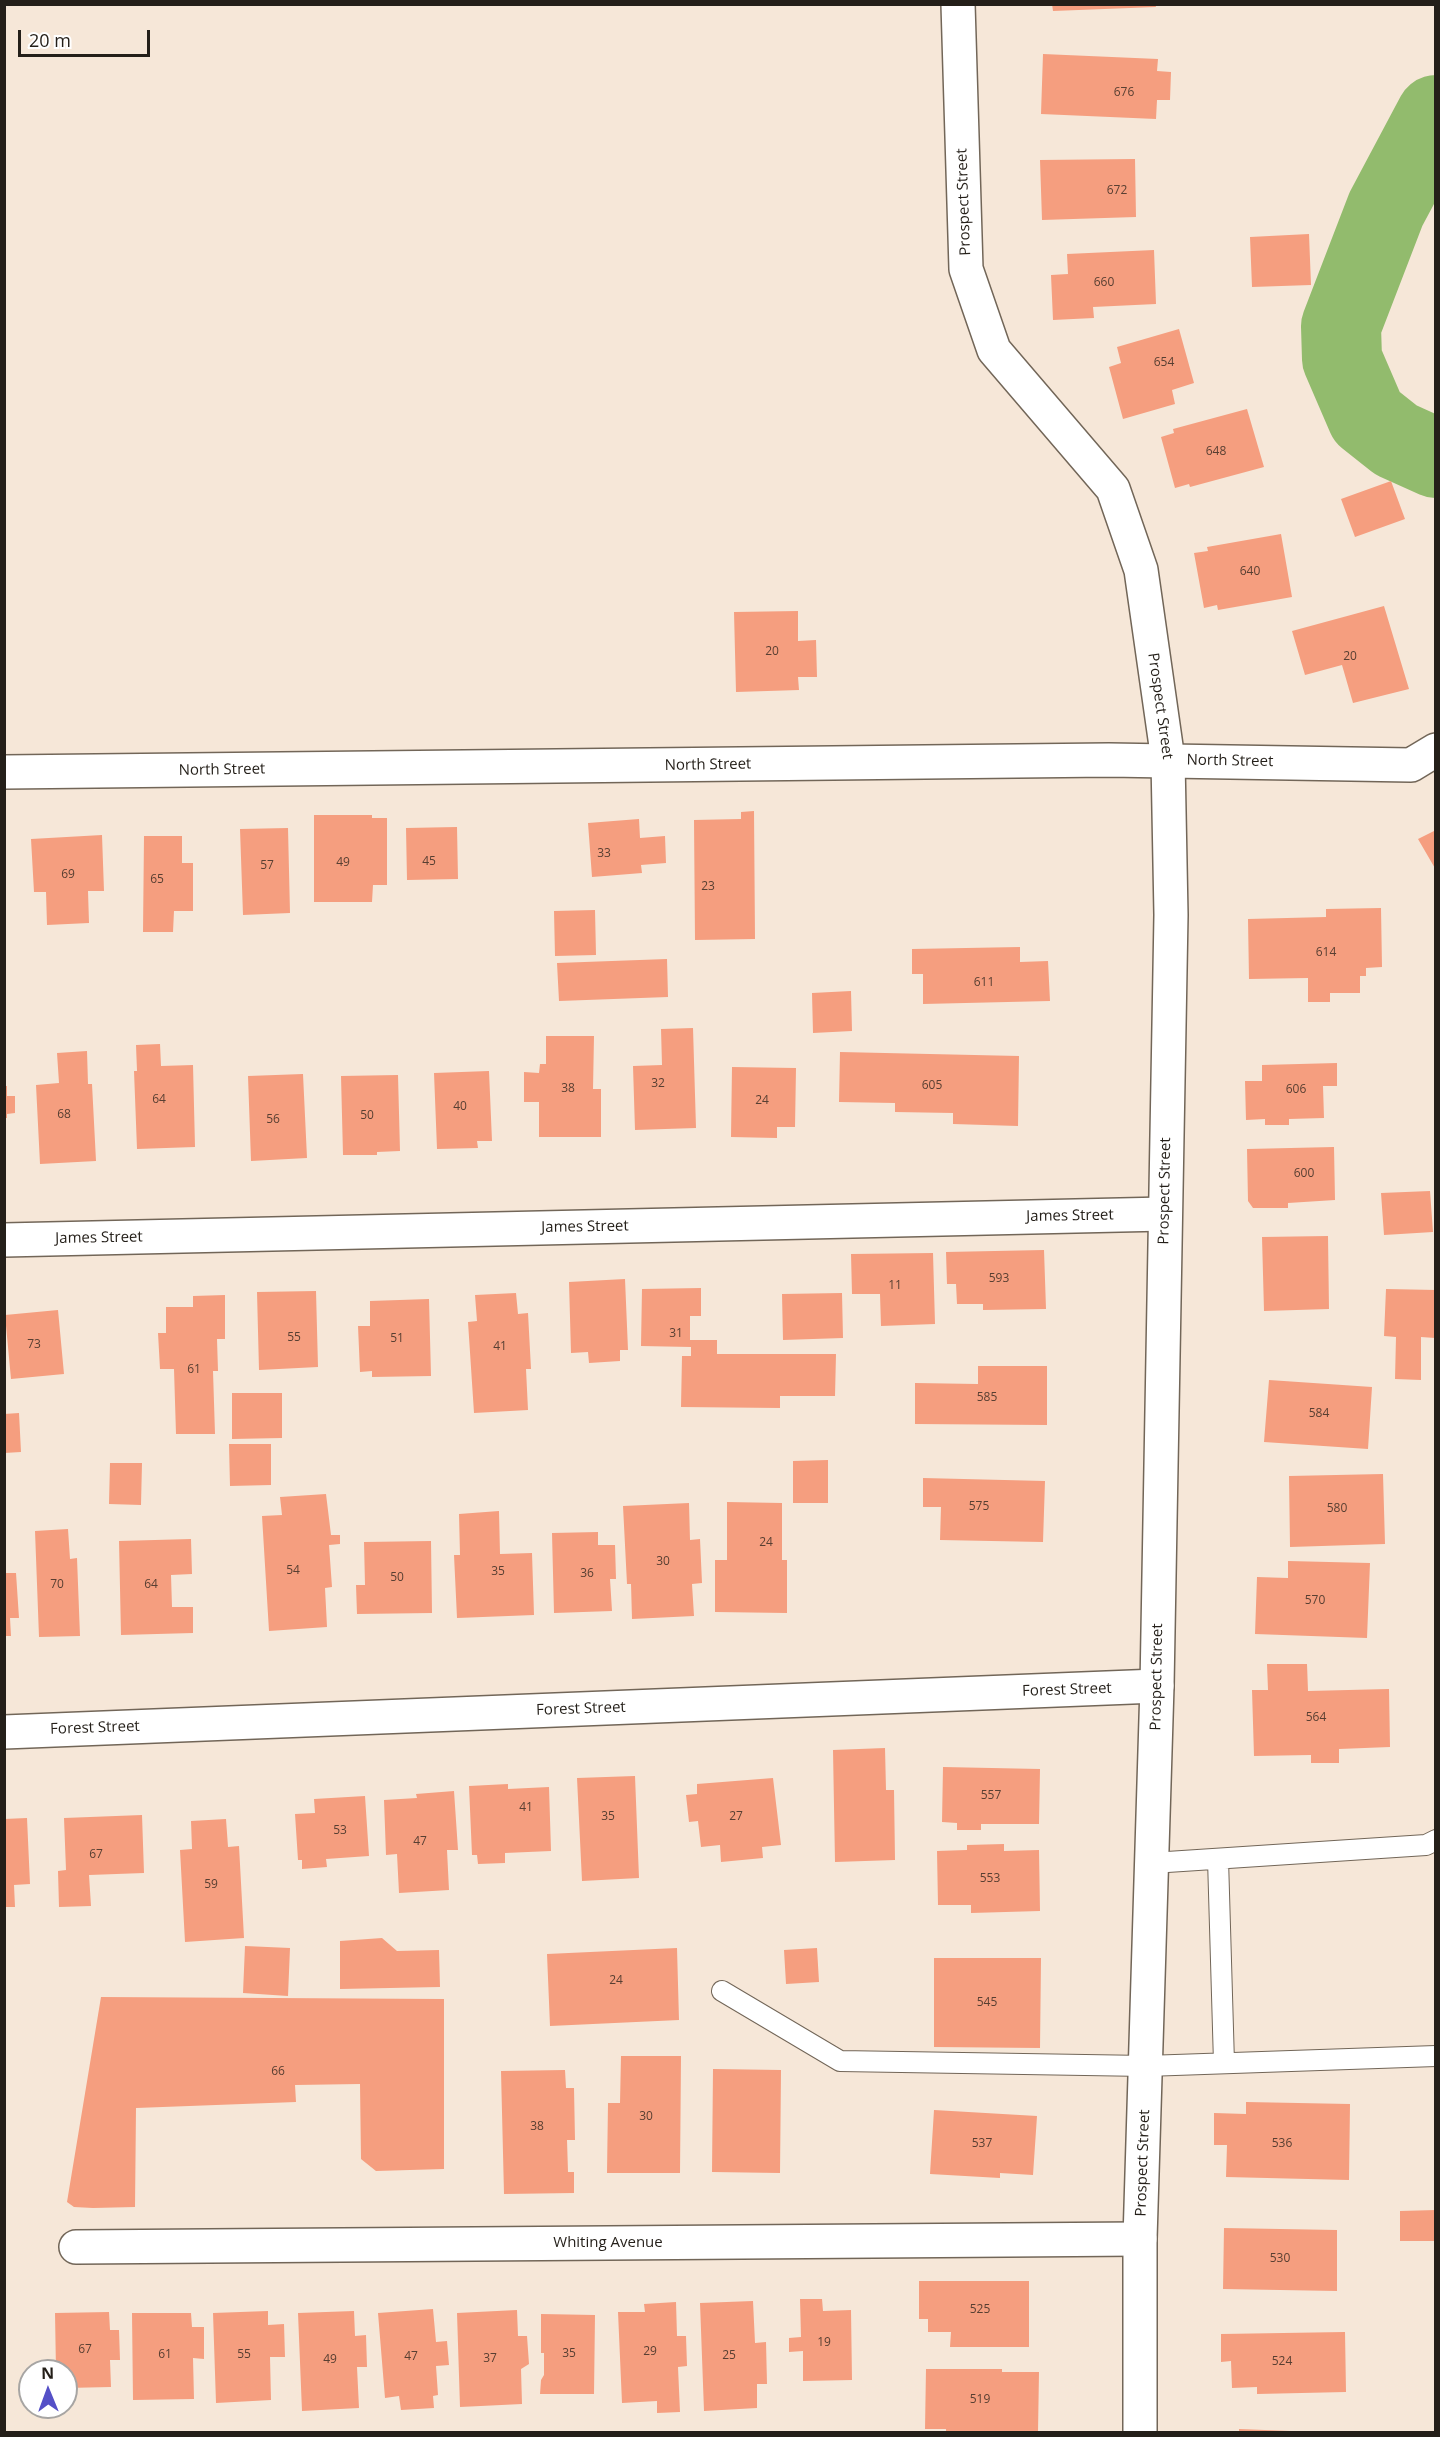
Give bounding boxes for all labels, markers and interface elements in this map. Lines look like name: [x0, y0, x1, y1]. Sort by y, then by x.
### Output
scale bar: [21, 18, 153, 56]
text: 20 m: [29, 28, 71, 52]
house number: 676: [1114, 86, 1134, 100]
street label: Prospect Street: [953, 148, 975, 256]
house number: 672: [1107, 184, 1127, 198]
house number: 660: [1094, 276, 1114, 290]
house number: 654: [1154, 356, 1174, 370]
house number: 648: [1206, 445, 1226, 459]
house number: 640: [1240, 565, 1260, 579]
house number: 20: [765, 645, 779, 659]
house number: 20: [1343, 650, 1357, 664]
street label: Prospect Street: [1144, 652, 1176, 760]
street label: North Street: [1186, 751, 1274, 771]
street label: North Street: [664, 755, 752, 775]
street label: North Street: [178, 760, 266, 780]
house number: 33: [597, 847, 611, 861]
house number: 45: [422, 855, 436, 869]
house number: 49: [336, 856, 350, 870]
house number: 57: [260, 859, 274, 873]
house number: 69: [61, 868, 75, 882]
house number: 65: [150, 873, 164, 887]
house number: 23: [701, 880, 715, 894]
house number: 614: [1316, 946, 1336, 960]
house number: 611: [974, 976, 994, 990]
house number: 32: [651, 1077, 665, 1091]
house number: 605: [922, 1079, 942, 1093]
house number: 38: [561, 1082, 575, 1096]
house number: 606: [1286, 1083, 1306, 1097]
house number: 64: [152, 1093, 166, 1107]
house number: 24: [755, 1094, 769, 1108]
house number: 40: [453, 1100, 467, 1114]
house number: 68: [57, 1108, 71, 1122]
house number: 50: [360, 1109, 374, 1123]
house number: 56: [266, 1113, 280, 1127]
street label: Prospect Street: [1155, 1137, 1175, 1245]
house number: 600: [1294, 1167, 1314, 1181]
street label: James Street: [1026, 1206, 1114, 1226]
street label: James Street: [541, 1217, 629, 1237]
street label: James Street: [55, 1228, 143, 1248]
house number: 593: [989, 1272, 1009, 1286]
house number: 11: [888, 1279, 902, 1293]
house number: 31: [669, 1327, 683, 1341]
house number: 55: [287, 1331, 301, 1345]
house number: 51: [390, 1332, 404, 1346]
house number: 73: [27, 1338, 41, 1352]
house number: 41: [493, 1340, 507, 1354]
house number: 61: [187, 1363, 201, 1377]
house number: 585: [977, 1391, 997, 1405]
house number: 584: [1309, 1407, 1329, 1421]
house number: 575: [969, 1500, 989, 1514]
house number: 580: [1327, 1502, 1347, 1516]
house number: 24: [759, 1536, 773, 1550]
house number: 30: [656, 1555, 670, 1569]
house number: 54: [286, 1564, 300, 1578]
house number: 35: [491, 1565, 505, 1579]
house number: 36: [580, 1567, 594, 1581]
house number: 50: [390, 1571, 404, 1585]
house number: 70: [50, 1578, 64, 1592]
house number: 64: [144, 1578, 158, 1592]
house number: 570: [1305, 1594, 1325, 1608]
street label: Prospect Street: [1147, 1623, 1167, 1731]
street label: Forest Street: [1022, 1679, 1112, 1701]
street label: Forest Street: [536, 1698, 626, 1720]
house number: 564: [1306, 1711, 1326, 1725]
street label: Forest Street: [50, 1717, 140, 1739]
house number: 557: [981, 1789, 1001, 1803]
house number: 41: [519, 1801, 533, 1815]
house number: 35: [601, 1810, 615, 1824]
house number: 27: [729, 1810, 743, 1824]
house number: 53: [333, 1824, 347, 1838]
house number: 47: [413, 1835, 427, 1849]
house number: 67: [89, 1848, 103, 1862]
house number: 553: [980, 1872, 1000, 1886]
house number: 59: [204, 1878, 218, 1892]
house number: 24: [609, 1974, 623, 1988]
house number: 545: [977, 1996, 997, 2010]
house number: 66: [271, 2065, 285, 2079]
street label: Prospect Street: [1132, 2109, 1154, 2217]
house number: 30: [639, 2110, 653, 2124]
house number: 38: [530, 2120, 544, 2134]
house number: 537: [972, 2137, 992, 2151]
house number: 536: [1272, 2137, 1292, 2151]
street label: Whiting Avenue: [553, 2234, 663, 2252]
house number: 530: [1270, 2252, 1290, 2266]
house number: 525: [970, 2303, 990, 2317]
house number: 19: [817, 2336, 831, 2350]
house number: 67: [78, 2343, 92, 2357]
house number: 29: [643, 2345, 657, 2359]
house number: 35: [562, 2347, 576, 2361]
house number: 61: [158, 2348, 172, 2362]
house number: 55: [237, 2348, 251, 2362]
house number: 25: [722, 2349, 736, 2363]
house number: 47: [404, 2350, 418, 2364]
house number: 37: [483, 2352, 497, 2366]
house number: 49: [323, 2353, 337, 2367]
house number: 524: [1272, 2355, 1292, 2369]
north arrow: [18, 2359, 78, 2419]
text: N: [41, 2362, 54, 2384]
house number: 519: [970, 2393, 990, 2407]

